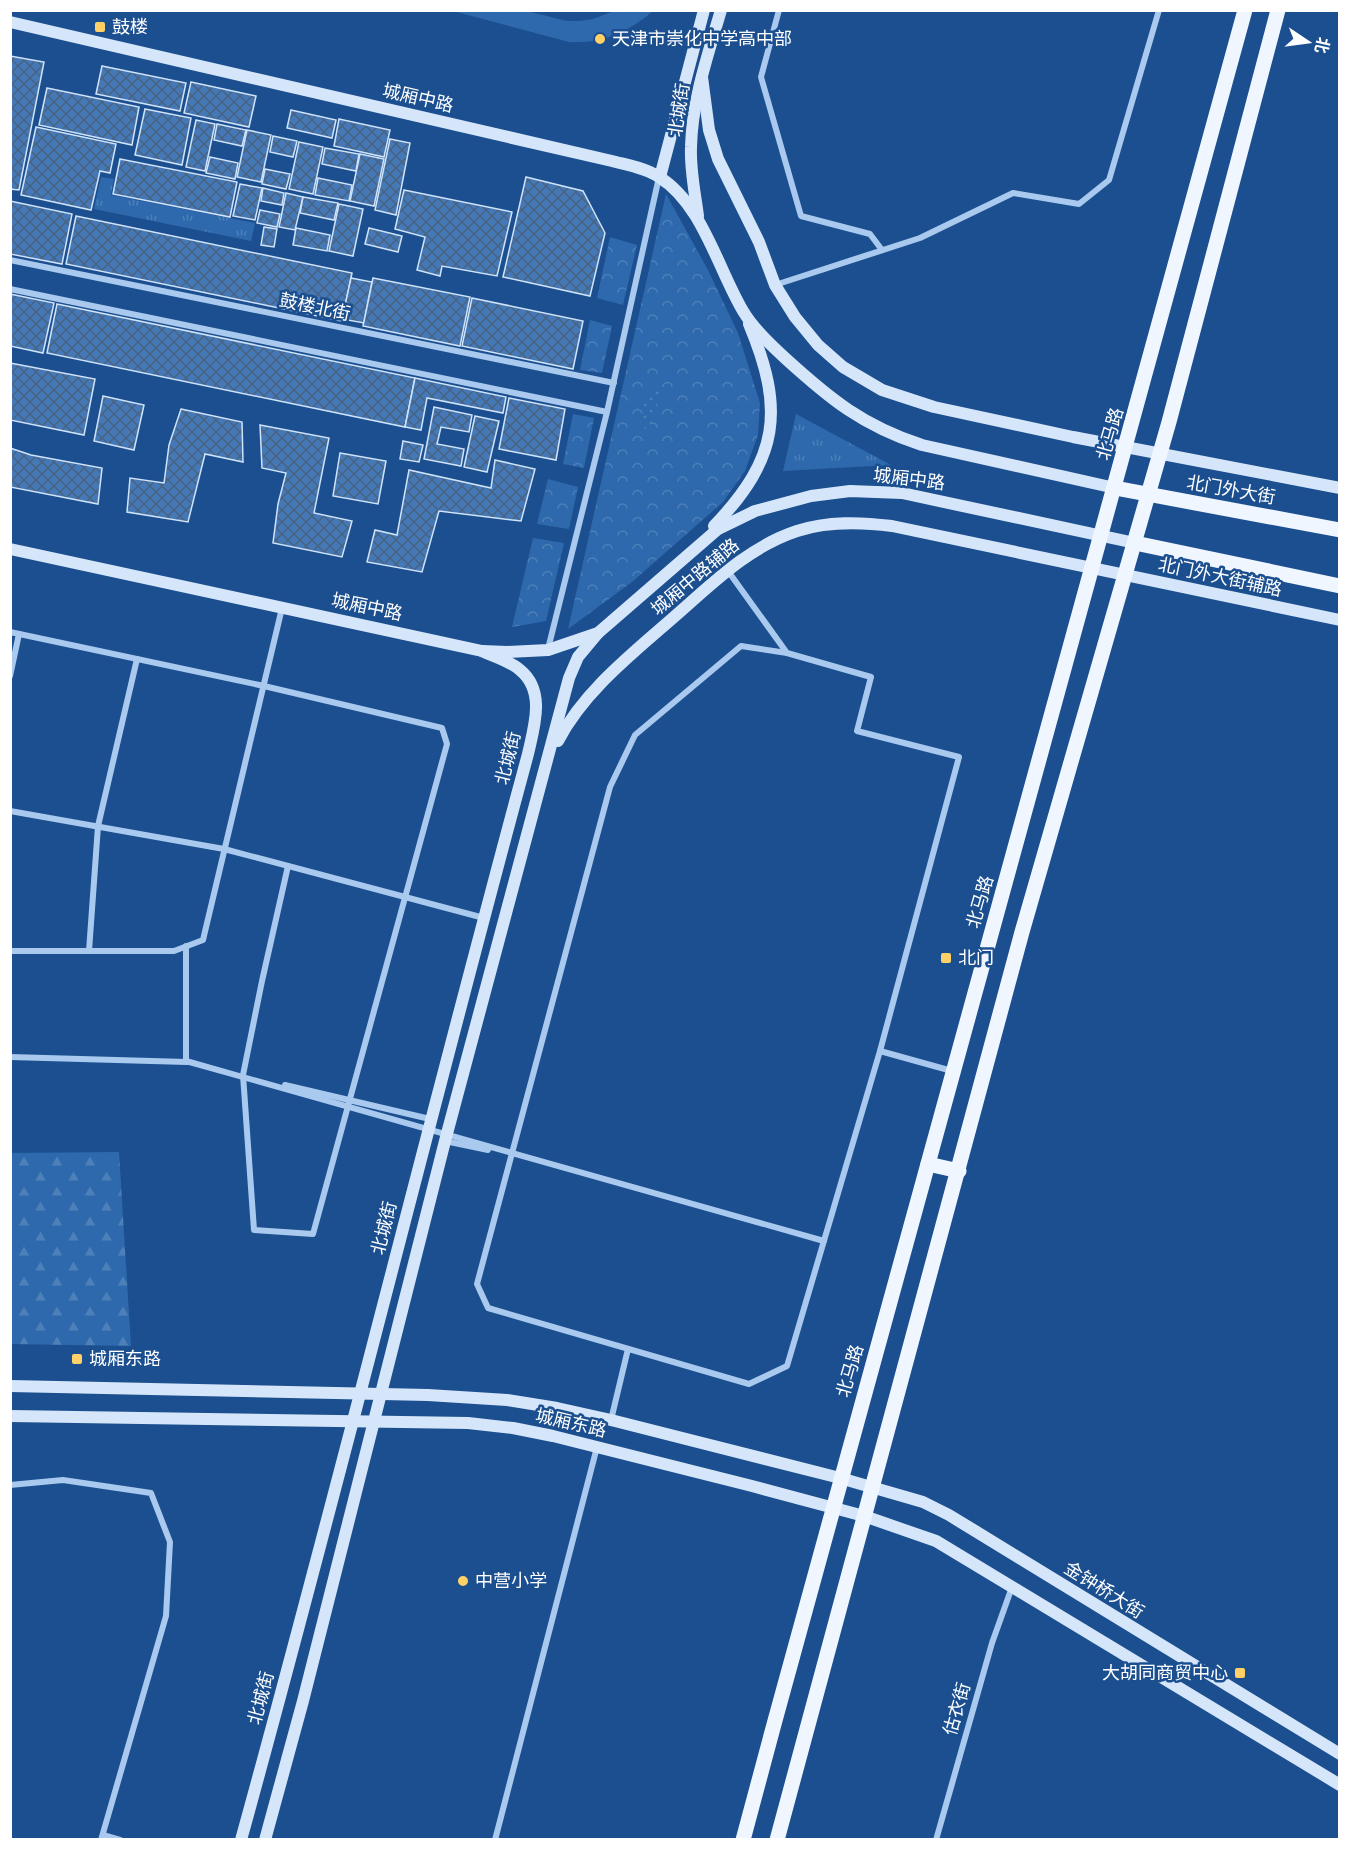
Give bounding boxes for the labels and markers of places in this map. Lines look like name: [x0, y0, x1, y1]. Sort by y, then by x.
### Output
place label: 鼓楼: [112, 14, 148, 40]
marker: 鼓楼: [93, 20, 107, 34]
place label: 天津市崇化中学高中部: [612, 26, 792, 52]
marker: 天津市崇化中学高中部: [593, 32, 607, 46]
place label: 北门: [958, 945, 994, 971]
marker: 北门: [939, 951, 953, 965]
place label: 城厢东路: [89, 1346, 161, 1372]
marker: 城厢东路: [70, 1352, 84, 1366]
place label: 中营小学: [475, 1568, 547, 1594]
marker: 中营小学: [456, 1574, 470, 1588]
place label: 大胡同商贸中心: [1102, 1660, 1228, 1686]
marker: 大胡同商贸中心: [1233, 1666, 1247, 1680]

